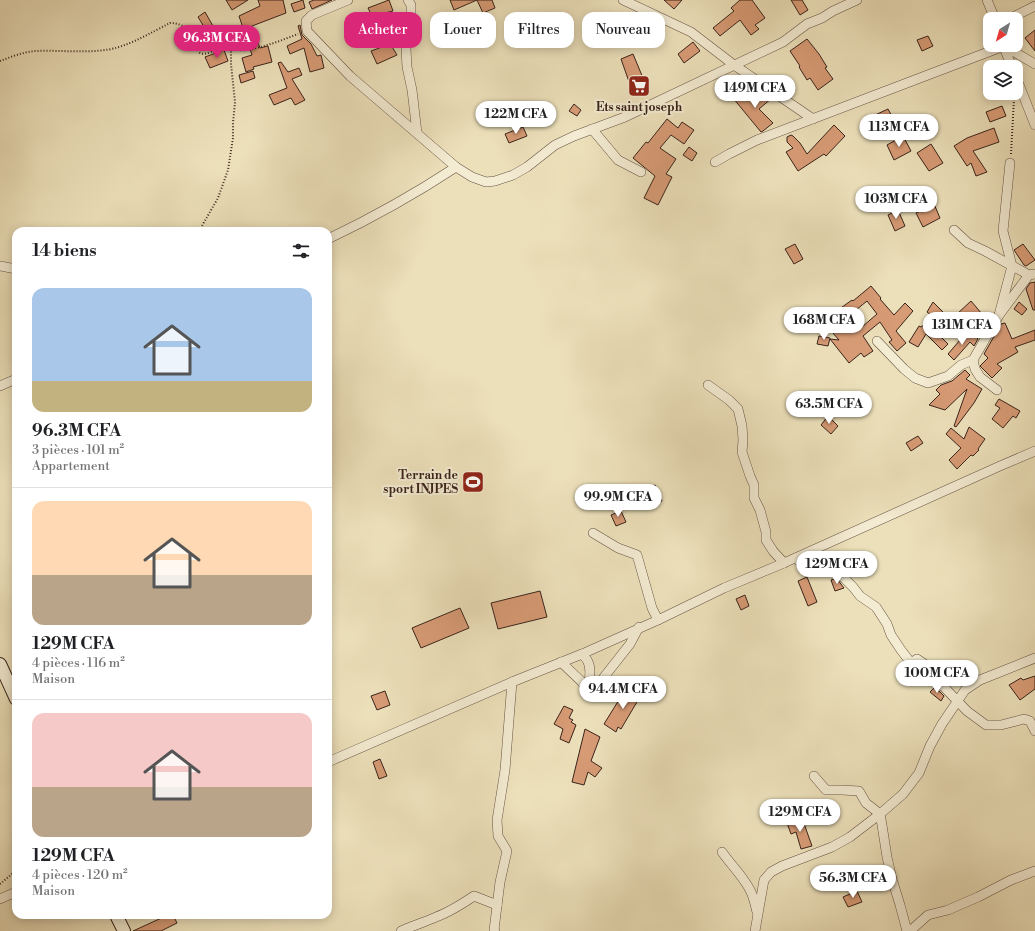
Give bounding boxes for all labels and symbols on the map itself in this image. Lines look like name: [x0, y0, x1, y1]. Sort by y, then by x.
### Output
north arrow: [983, 12, 1023, 52]
pin: 96.3M CFA: [171, 25, 263, 59]
supermarket icon: Ets saint joseph: [626, 73, 652, 99]
pin: 149M CFA: [714, 75, 796, 109]
place label: Ets saint joseph: [596, 100, 683, 115]
pin: 122M CFA: [475, 101, 557, 135]
pin: 113M CFA: [858, 114, 940, 148]
pin: 103M CFA: [855, 186, 937, 220]
pin: 168M CFA: [783, 307, 865, 341]
pin: 131M CFA: [921, 312, 1003, 346]
pin: 63.5M CFA: [783, 391, 875, 425]
place label: Terrain de sport INJPES: [383, 468, 459, 497]
sports icon: Terrain de sport INJPES: [460, 469, 486, 495]
pin: 99.9M CFA: [572, 484, 664, 518]
pin: 129M CFA: [796, 551, 878, 585]
pin: 100M CFA: [896, 660, 978, 694]
pin: 94.4M CFA: [577, 676, 669, 710]
pin: 129M CFA: [759, 799, 841, 833]
pin: 56.3M CFA: [807, 865, 899, 899]

